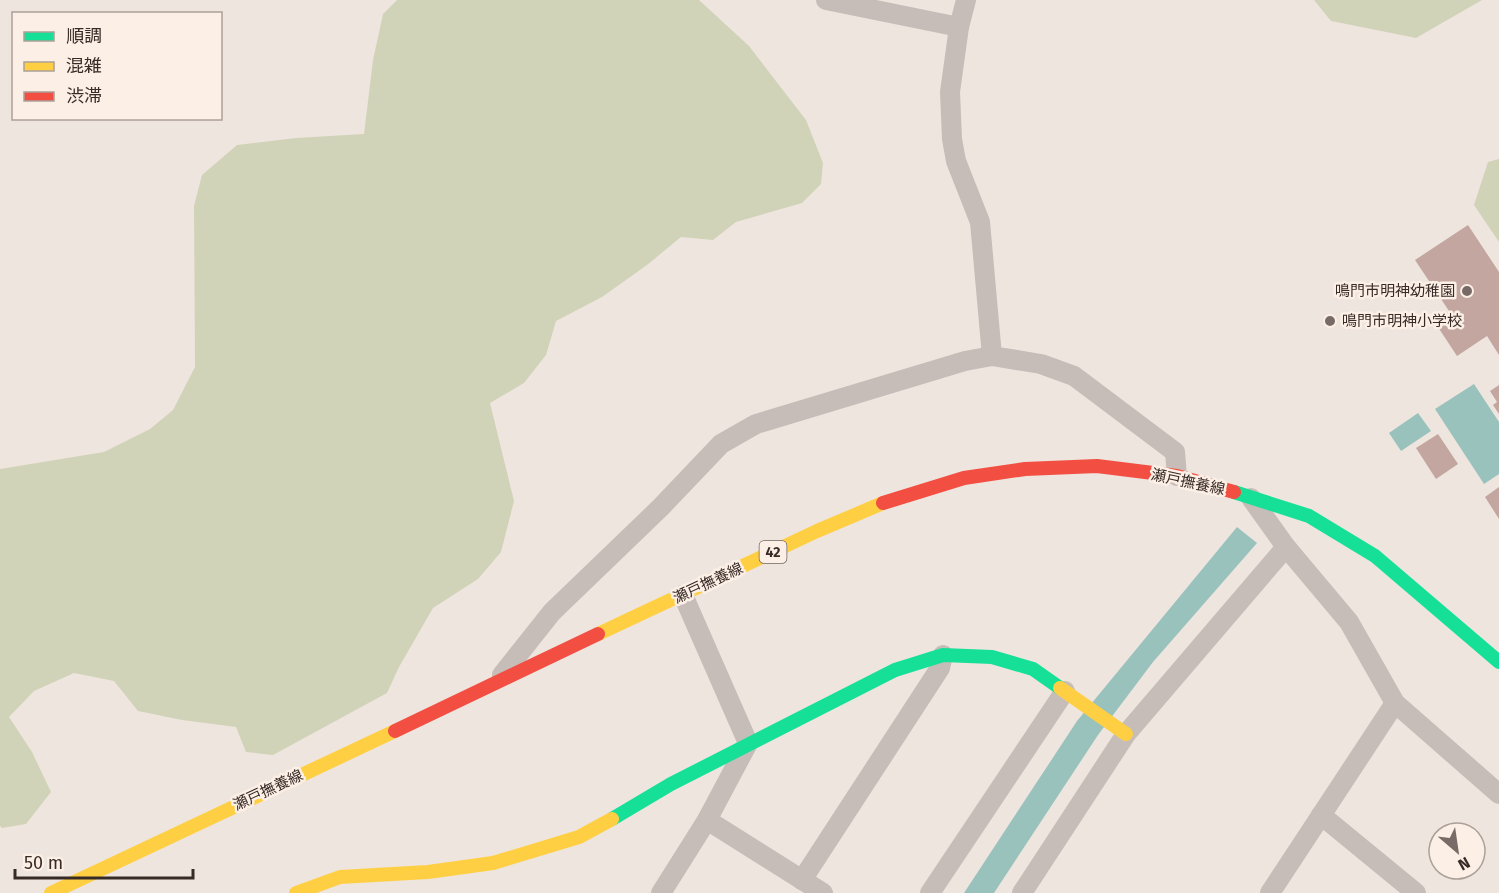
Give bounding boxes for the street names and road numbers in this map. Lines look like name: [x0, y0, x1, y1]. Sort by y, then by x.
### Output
street label: 瀬戸撫養線: [1149, 465, 1227, 499]
road number: 42: [760, 541, 786, 563]
street label: 瀬戸撫養線: [670, 559, 746, 607]
street label: 瀬戸撫養線: [230, 766, 306, 814]

